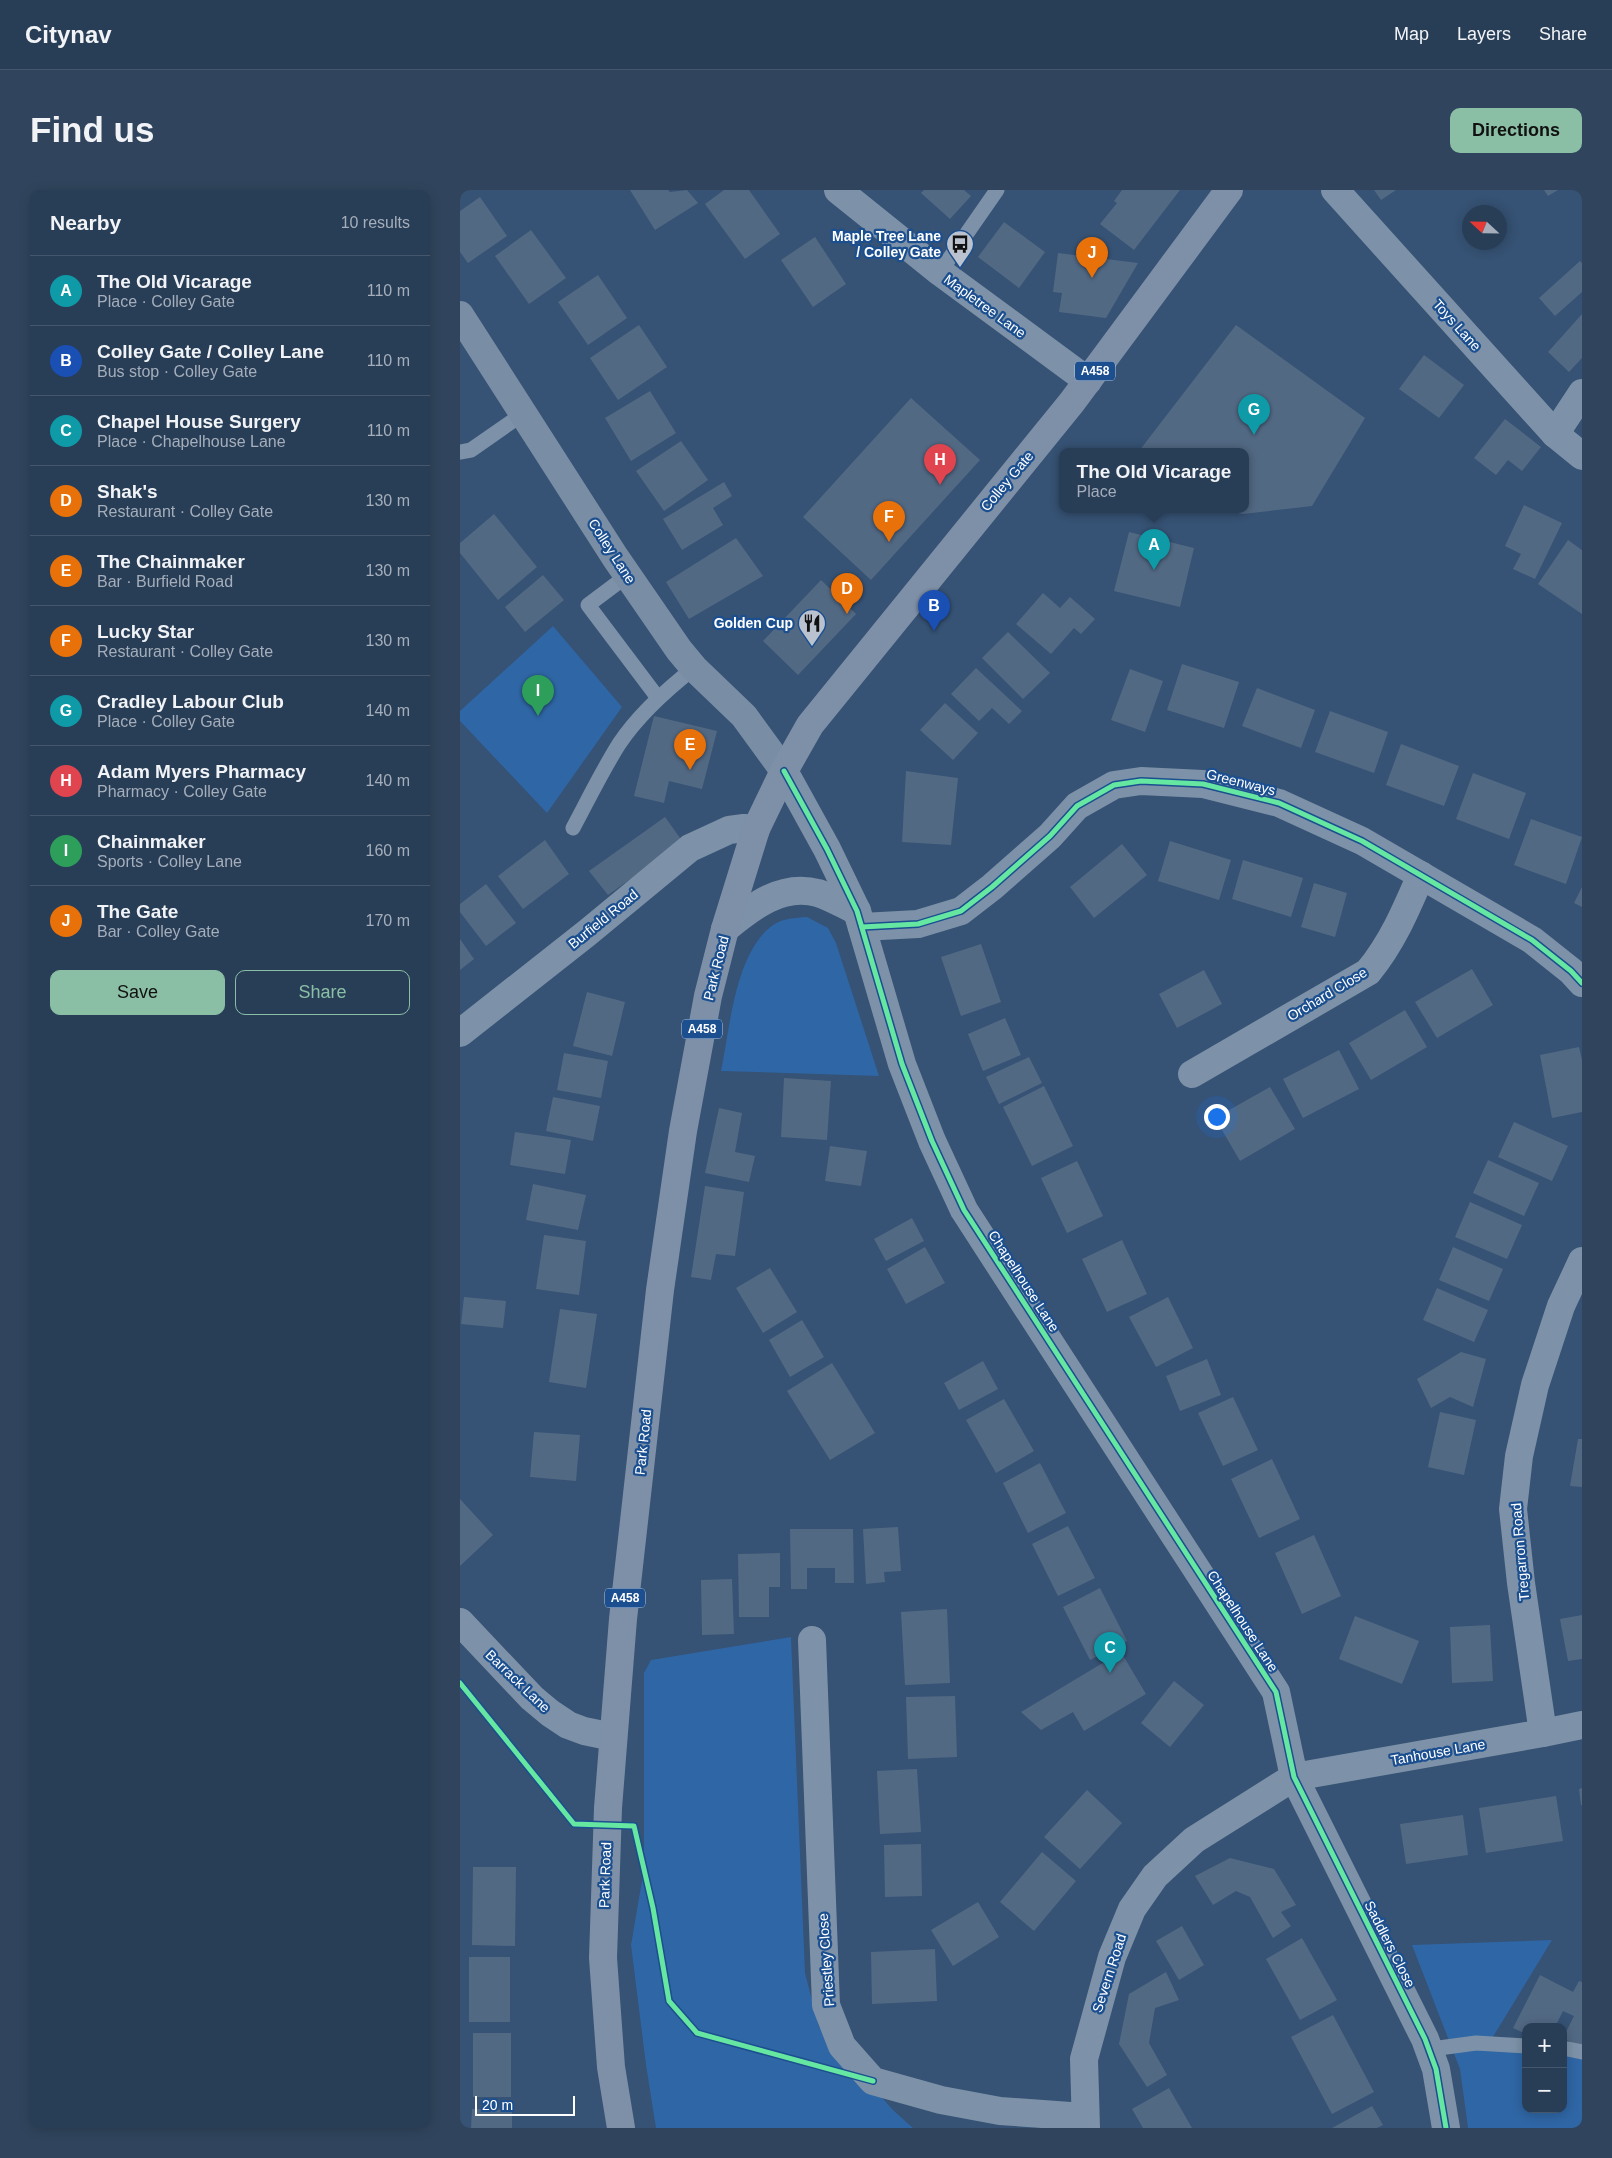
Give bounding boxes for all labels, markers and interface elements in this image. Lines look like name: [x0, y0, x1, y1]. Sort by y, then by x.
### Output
text: Citynav: [25, 21, 112, 48]
text: Map: [1394, 24, 1429, 44]
text: Layers: [1457, 24, 1511, 44]
text: Share: [1539, 24, 1587, 44]
button: Directions: [1450, 108, 1582, 153]
text: Find us: [30, 110, 154, 149]
north arrow: [1462, 205, 1507, 250]
text: Nearby: [50, 211, 121, 234]
text: 10 results: [341, 214, 410, 231]
place label: Maple Tree Lane / Colley Gate: [832, 228, 941, 260]
bus stop icon: Maple Tree Lane / Colley Gate: [945, 229, 975, 268]
pin: J: [1076, 237, 1108, 278]
text: The Old Vicarage: [97, 271, 252, 292]
street label: Mapletree Lane: [941, 271, 1029, 341]
text: A: [60, 282, 72, 299]
text: 110 m: [367, 282, 410, 299]
text: Place · Colley Gate: [97, 293, 235, 310]
street label: Toys Lane: [1430, 296, 1484, 354]
text: Colley Gate / Colley Lane: [97, 341, 324, 362]
text: B: [60, 352, 72, 369]
text: 110 m: [367, 352, 410, 369]
road number: A458: [1075, 362, 1115, 380]
text: Bus stop · Colley Gate: [97, 363, 257, 380]
pin: G: [1238, 394, 1270, 435]
text: Chapel House Surgery: [97, 411, 301, 432]
text: C: [60, 422, 72, 439]
text: 110 m: [367, 422, 410, 439]
text: Place · Chapelhouse Lane: [97, 433, 286, 450]
pin: H: [924, 444, 956, 485]
street label: Colley Gate: [977, 448, 1037, 514]
popup: [1059, 448, 1249, 513]
text: The Old Vicarage: [1077, 461, 1231, 482]
text: Shak's: [97, 481, 158, 502]
text: Place: [1077, 483, 1117, 500]
text: D: [60, 492, 72, 509]
text: 130 m: [366, 492, 410, 509]
pin: F: [873, 501, 905, 542]
text: Restaurant · Colley Gate: [97, 503, 273, 520]
street label: Colley Lane: [585, 516, 639, 587]
pin: A: [1138, 529, 1170, 570]
text: The Chainmaker: [97, 551, 245, 572]
text: E: [61, 562, 71, 579]
text: 130 m: [366, 562, 410, 579]
text: Bar · Burfield Road: [97, 573, 233, 590]
pin: D: [831, 573, 863, 614]
pin: B: [918, 590, 950, 631]
restaurant icon: Golden Cup: [797, 608, 827, 647]
place label: Golden Cup: [714, 615, 793, 631]
text: Lucky Star: [97, 621, 194, 642]
text: F: [61, 632, 71, 649]
text: 130 m: [366, 632, 410, 649]
text: Restaurant · Colley Gate: [97, 643, 273, 660]
pin: I: [522, 675, 554, 716]
text: Cradley Labour Club: [97, 691, 284, 712]
text: G: [60, 702, 72, 719]
text: 140 m: [366, 702, 410, 719]
text: Place · Colley Gate: [97, 713, 235, 730]
pin: E: [674, 729, 706, 770]
text: Adam Myers Pharmacy: [97, 761, 306, 782]
street label: Greenways: [1205, 766, 1277, 798]
text: H: [60, 772, 72, 789]
text: 140 m: [366, 772, 410, 789]
text: Pharmacy · Colley Gate: [97, 783, 267, 800]
text: Chainmaker: [97, 831, 206, 852]
text: I: [64, 842, 68, 859]
text: 160 m: [366, 842, 410, 859]
text: Sports · Colley Lane: [97, 853, 242, 870]
street label: Burfield Road: [565, 886, 641, 952]
text: The Gate: [97, 901, 178, 922]
text: J: [62, 912, 70, 929]
text: 170 m: [366, 912, 410, 929]
text: Bar · Colley Gate: [97, 923, 220, 940]
street label: Park Road: [700, 934, 732, 1002]
street label: Orchard Close: [1284, 964, 1370, 1024]
button: Save: [50, 970, 225, 1015]
button: Share: [235, 970, 410, 1015]
road number: A458: [682, 1020, 722, 1039]
your location: [1204, 1104, 1230, 1130]
street label: Chapelhouse Lane: [985, 1227, 1063, 1335]
street label: Park Road: [632, 1408, 654, 1476]
street label: Tregarron Road: [1508, 1502, 1532, 1602]
street label: Chapelhouse Lane: [1204, 1567, 1282, 1675]
road number: A458: [605, 1589, 645, 1608]
pin: C: [1094, 1632, 1126, 1673]
street label: Barrack Lane: [482, 1646, 554, 1716]
street label: Tanhouse Lane: [1389, 1736, 1487, 1768]
street label: Park Road: [596, 1842, 614, 1908]
street label: Saddlers Close: [1361, 1898, 1419, 1990]
street label: Priestley Close: [815, 1913, 837, 2007]
street label: Severn Road: [1089, 1932, 1129, 2014]
map controls: [1522, 2023, 1567, 2113]
button: +: [1522, 2023, 1567, 2068]
button: −: [1522, 2068, 1567, 2113]
scale bar: [475, 2093, 575, 2116]
text: 20 m: [482, 2097, 513, 2113]

